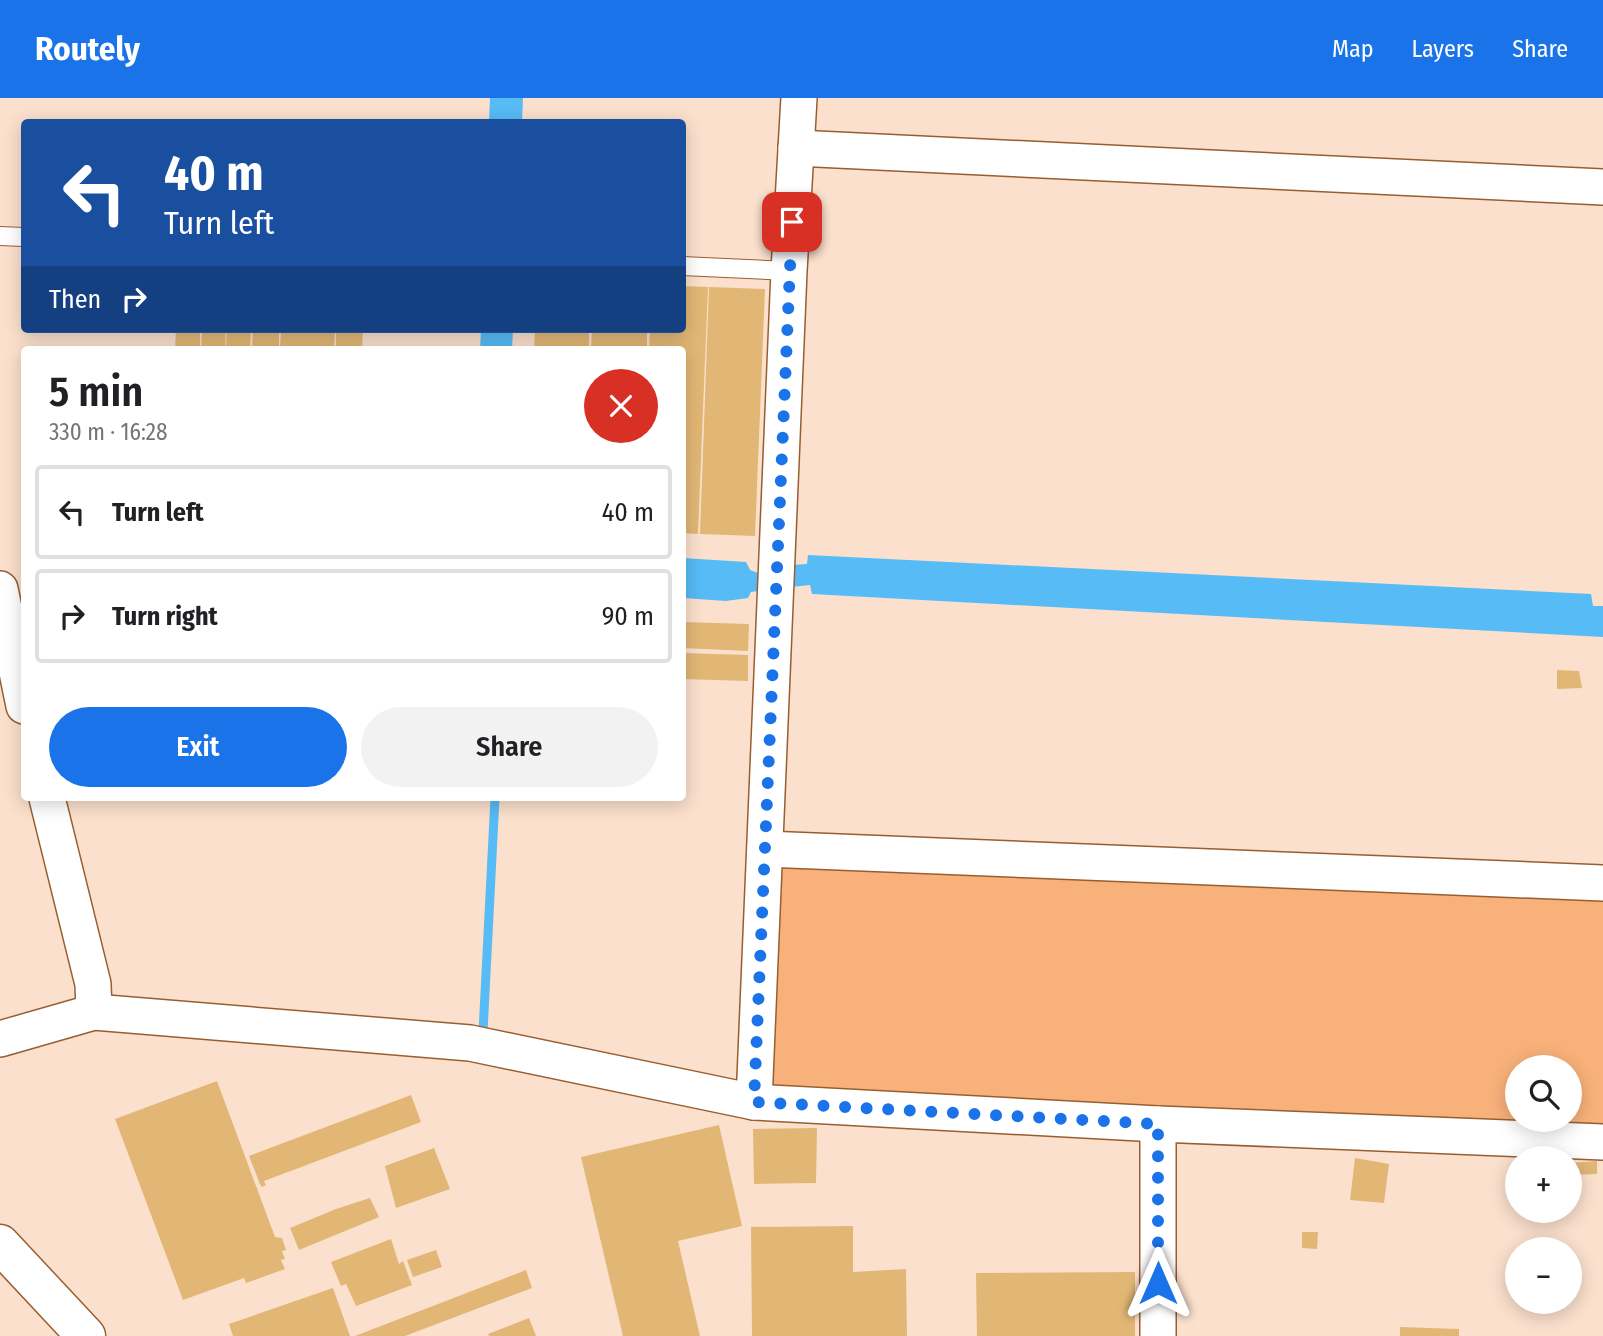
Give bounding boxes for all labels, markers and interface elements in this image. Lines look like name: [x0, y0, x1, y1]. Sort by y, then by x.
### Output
text: Routely: [35, 29, 140, 69]
text: Map: [1332, 35, 1374, 63]
text: Layers: [1412, 35, 1474, 63]
text: Share: [1512, 35, 1568, 63]
text: 40 m: [164, 144, 264, 203]
icon: left: [49, 147, 140, 238]
pin: [762, 192, 822, 252]
icon: arrive: [773, 203, 811, 241]
text: Turn left: [164, 204, 274, 242]
icon: right: [115, 280, 153, 318]
text: Then: [49, 284, 101, 315]
text: 5 min: [49, 367, 143, 417]
button: close: [584, 369, 658, 443]
text: 330 m · 16:28: [49, 418, 167, 446]
icon: left: [53, 493, 91, 531]
text: Turn left: [112, 497, 204, 528]
text: 40 m: [602, 497, 654, 528]
icon: right: [53, 597, 91, 635]
text: Turn right: [112, 601, 218, 632]
text: 90 m: [602, 601, 654, 632]
button: Exit: [49, 707, 347, 787]
button: Share: [361, 707, 658, 787]
map controls: [1505, 1055, 1582, 1314]
button: search: [1505, 1055, 1582, 1132]
button: +: [1505, 1146, 1582, 1223]
button: −: [1505, 1237, 1582, 1314]
position arrow: [1121, 1246, 1195, 1320]

